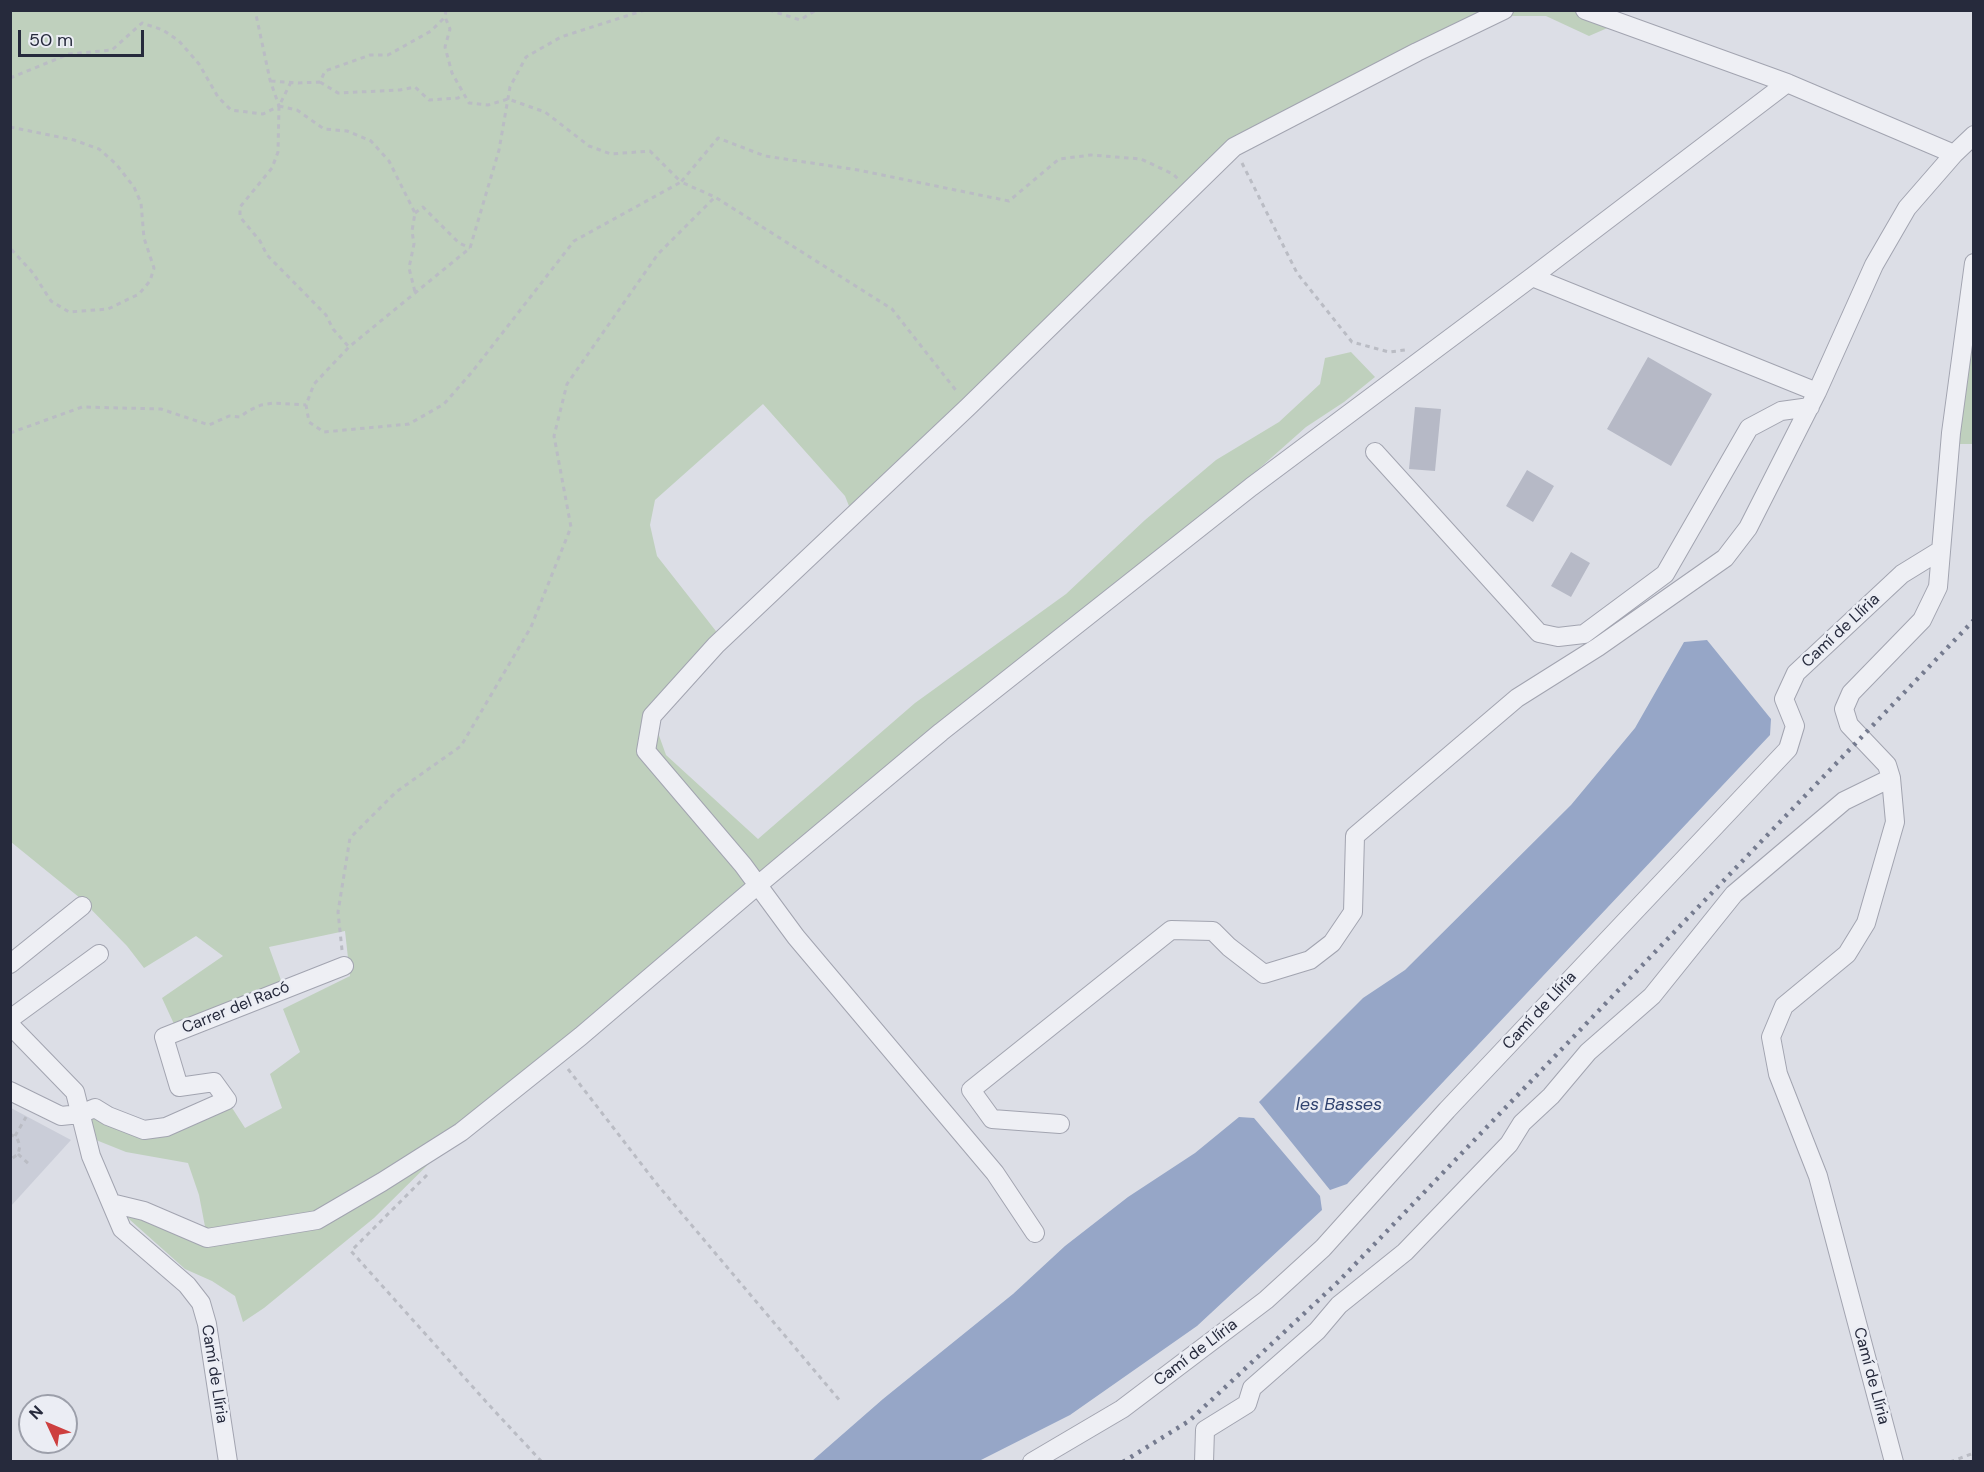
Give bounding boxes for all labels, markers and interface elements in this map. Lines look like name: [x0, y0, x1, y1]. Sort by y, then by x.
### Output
scale bar: [21, 18, 147, 56]
text: 50 m: [29, 28, 73, 52]
street label: Camí de Llíria: [1798, 590, 1884, 672]
street label: Camí de Llíria: [1499, 968, 1581, 1054]
street label: Carrer del Racó: [179, 978, 293, 1038]
water label: les Basses: [1296, 1094, 1382, 1116]
street label: Camí de Llíria: [1150, 1315, 1242, 1391]
street label: Camí de Llíria: [197, 1323, 231, 1425]
street label: Camí de Llíria: [1849, 1325, 1893, 1427]
north arrow: [18, 1394, 78, 1454]
text: N: [25, 1401, 48, 1424]

